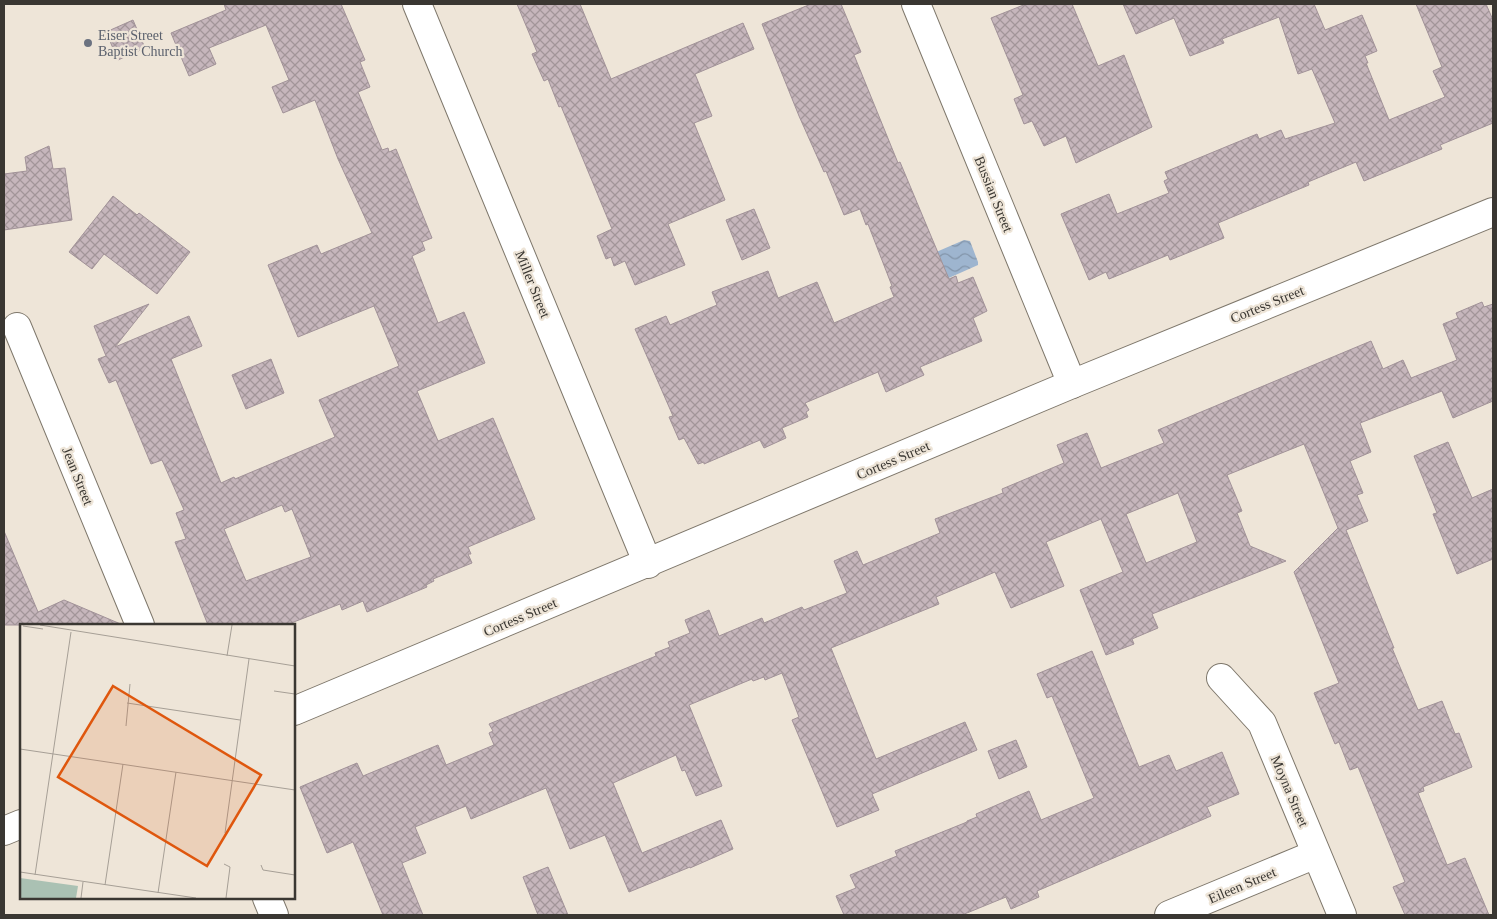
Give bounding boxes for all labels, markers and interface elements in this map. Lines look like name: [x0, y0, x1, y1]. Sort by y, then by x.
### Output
place label: Eiser Street Baptist Church: [98, 28, 182, 59]
marker: Eiser Street Baptist Church: [82, 37, 94, 49]
street label: Bussian Street: [972, 154, 1016, 234]
street label: Miller Street: [512, 248, 553, 320]
street label: Cortess Street: [1228, 283, 1306, 326]
street label: Cortess Street: [854, 438, 932, 483]
street label: Jean Street: [59, 445, 96, 507]
street label: Cortess Street: [481, 595, 559, 640]
inset map: [20, 624, 295, 899]
street label: Moyna Street: [1268, 753, 1311, 829]
street label: Eileen Street: [1206, 864, 1278, 906]

